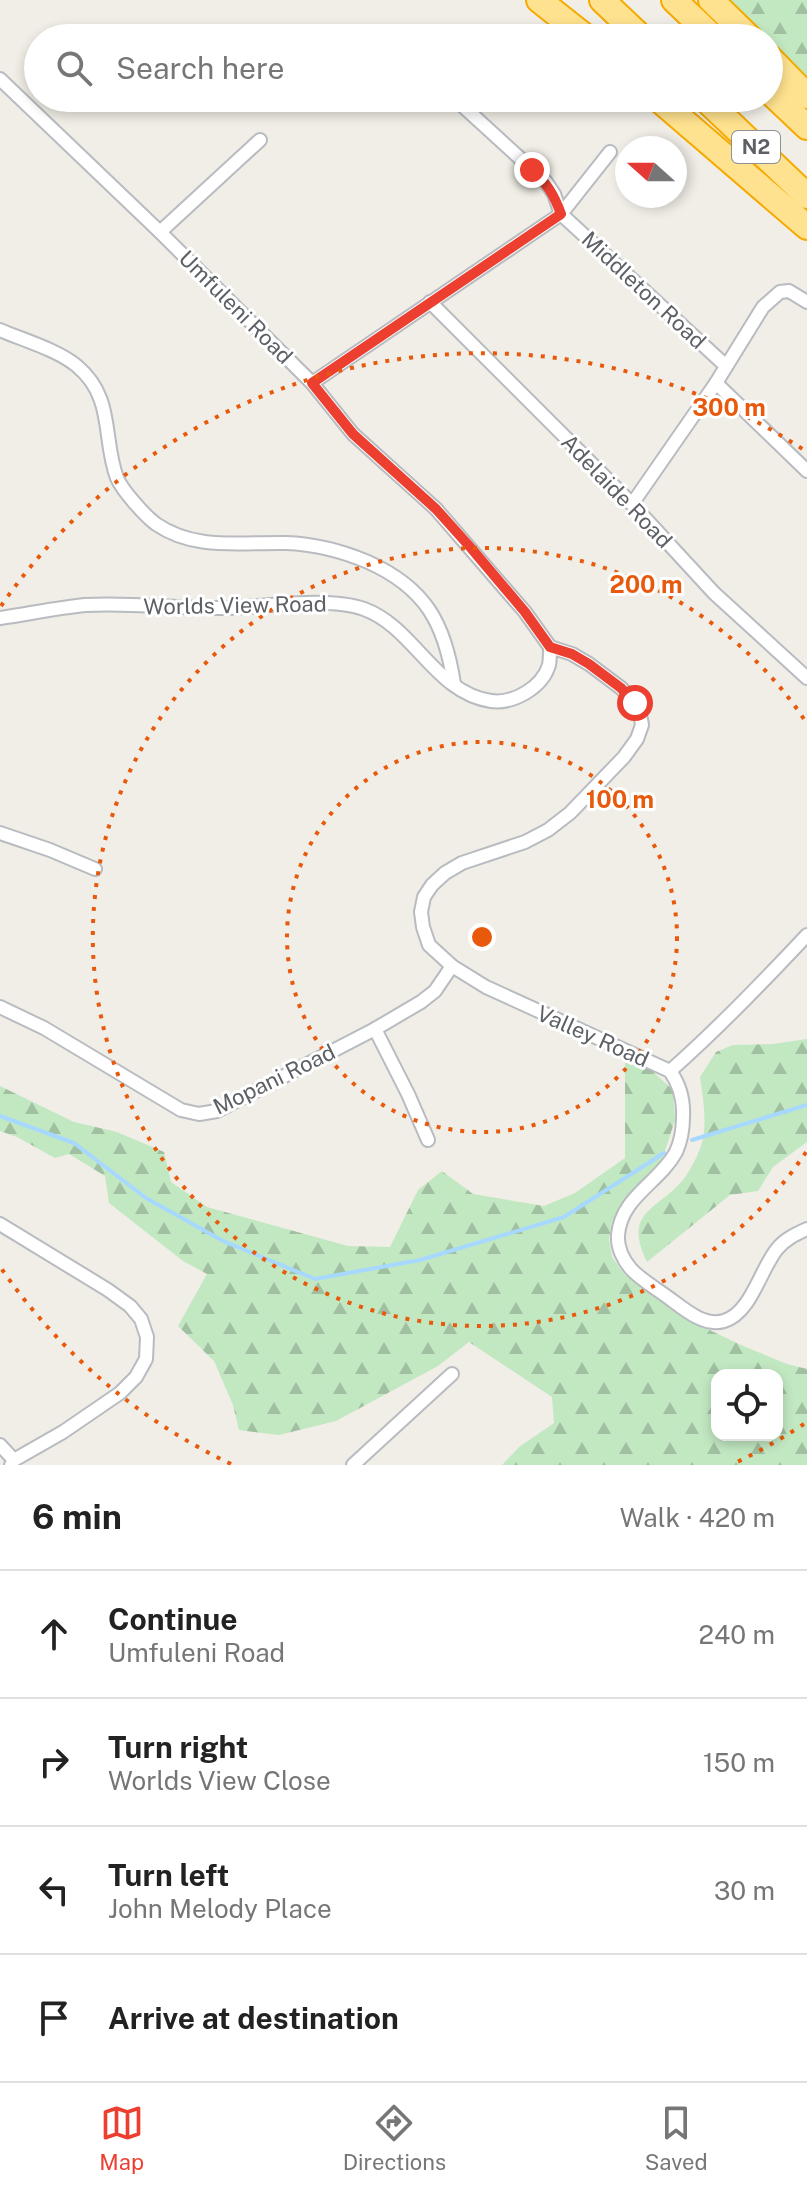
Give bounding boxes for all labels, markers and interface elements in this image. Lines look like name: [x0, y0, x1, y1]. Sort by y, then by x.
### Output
search box: [24, 24, 783, 112]
icon: search: [52, 46, 96, 90]
text: Search here: [116, 50, 284, 86]
road number: N2: [732, 131, 780, 163]
north arrow: [615, 136, 687, 208]
route end: [514, 152, 550, 188]
street label: Middleton Road: [577, 226, 711, 354]
street label: Umfuleni Road: [174, 245, 298, 369]
text: 300 m: [692, 393, 766, 421]
street label: Adelaide Road: [556, 429, 678, 553]
text: 200 m: [609, 570, 683, 598]
street label: Worlds View Road: [143, 590, 327, 620]
route start: [617, 685, 653, 721]
text: 100 m: [586, 785, 654, 813]
centre of rings: [468, 923, 496, 951]
street label: Valley Road: [533, 1000, 653, 1072]
street label: Mopani Road: [209, 1038, 339, 1120]
map controls: [711, 1369, 783, 1441]
button: locate: [711, 1369, 783, 1441]
text: 6 min: [32, 1497, 122, 1537]
text: Walk · 420 m: [620, 1502, 775, 1533]
text: Continue: [108, 1601, 238, 1637]
icon: ahead: [32, 1612, 76, 1656]
text: 240 m: [698, 1619, 775, 1650]
text: Umfuleni Road: [108, 1637, 285, 1668]
text: Turn right: [108, 1729, 248, 1765]
icon: right: [32, 1740, 76, 1784]
text: 150 m: [703, 1747, 775, 1778]
text: Worlds View Close: [108, 1765, 331, 1796]
text: Turn left: [108, 1857, 229, 1893]
icon: left: [32, 1868, 76, 1912]
text: 30 m: [714, 1875, 775, 1906]
text: John Melody Place: [108, 1893, 332, 1924]
icon: arrive: [32, 1996, 76, 2040]
text: Arrive at destination: [108, 2000, 399, 2036]
tab: Map: [99, 2101, 144, 2175]
tab: Directions: [343, 2101, 446, 2175]
tab: Saved: [645, 2101, 708, 2175]

